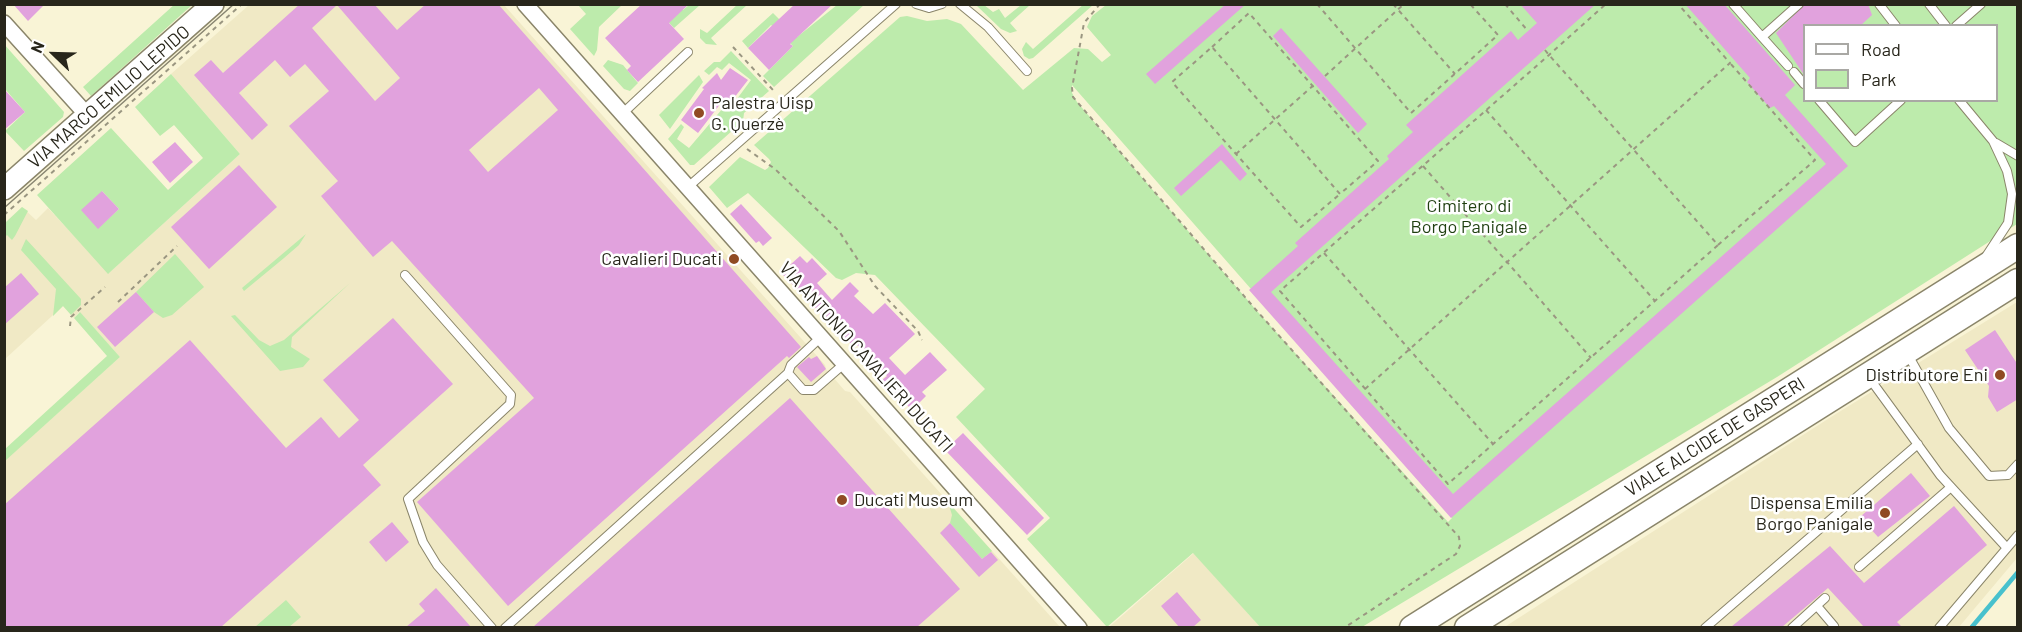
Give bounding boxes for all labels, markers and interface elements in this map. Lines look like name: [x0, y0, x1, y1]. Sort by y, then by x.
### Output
street label: VIA MARCO EMILIO LEPIDO: [24, 21, 194, 173]
north arrow: [24, 24, 84, 84]
legend: [1803, 24, 1998, 102]
text: N: [26, 38, 48, 55]
text: Road: [1861, 38, 1901, 60]
text: Park: [1861, 68, 1896, 90]
place label: Palestra Uisp G. Querzè: [711, 92, 814, 134]
marker: Palestra Uisp G. Querzè: [692, 106, 706, 120]
park label: Cimitero di Borgo Panigale: [1410, 195, 1528, 238]
place label: Cavalieri Ducati: [601, 248, 722, 270]
marker: Cavalieri Ducati: [727, 252, 741, 266]
street label: VIA ANTONIO CAVALIERI DUCATI: [775, 257, 957, 457]
place label: Distributore Eni: [1866, 364, 1988, 386]
marker: Distributore Eni: [1993, 368, 2007, 382]
street label: VIALE ALCIDE DE GASPERI: [1621, 373, 1809, 501]
place label: Ducati Museum: [854, 489, 973, 511]
place label: Dispensa Emilia Borgo Panigale: [1750, 492, 1873, 534]
marker: Ducati Museum: [835, 493, 849, 507]
marker: Dispensa Emilia Borgo Panigale: [1878, 506, 1892, 520]

